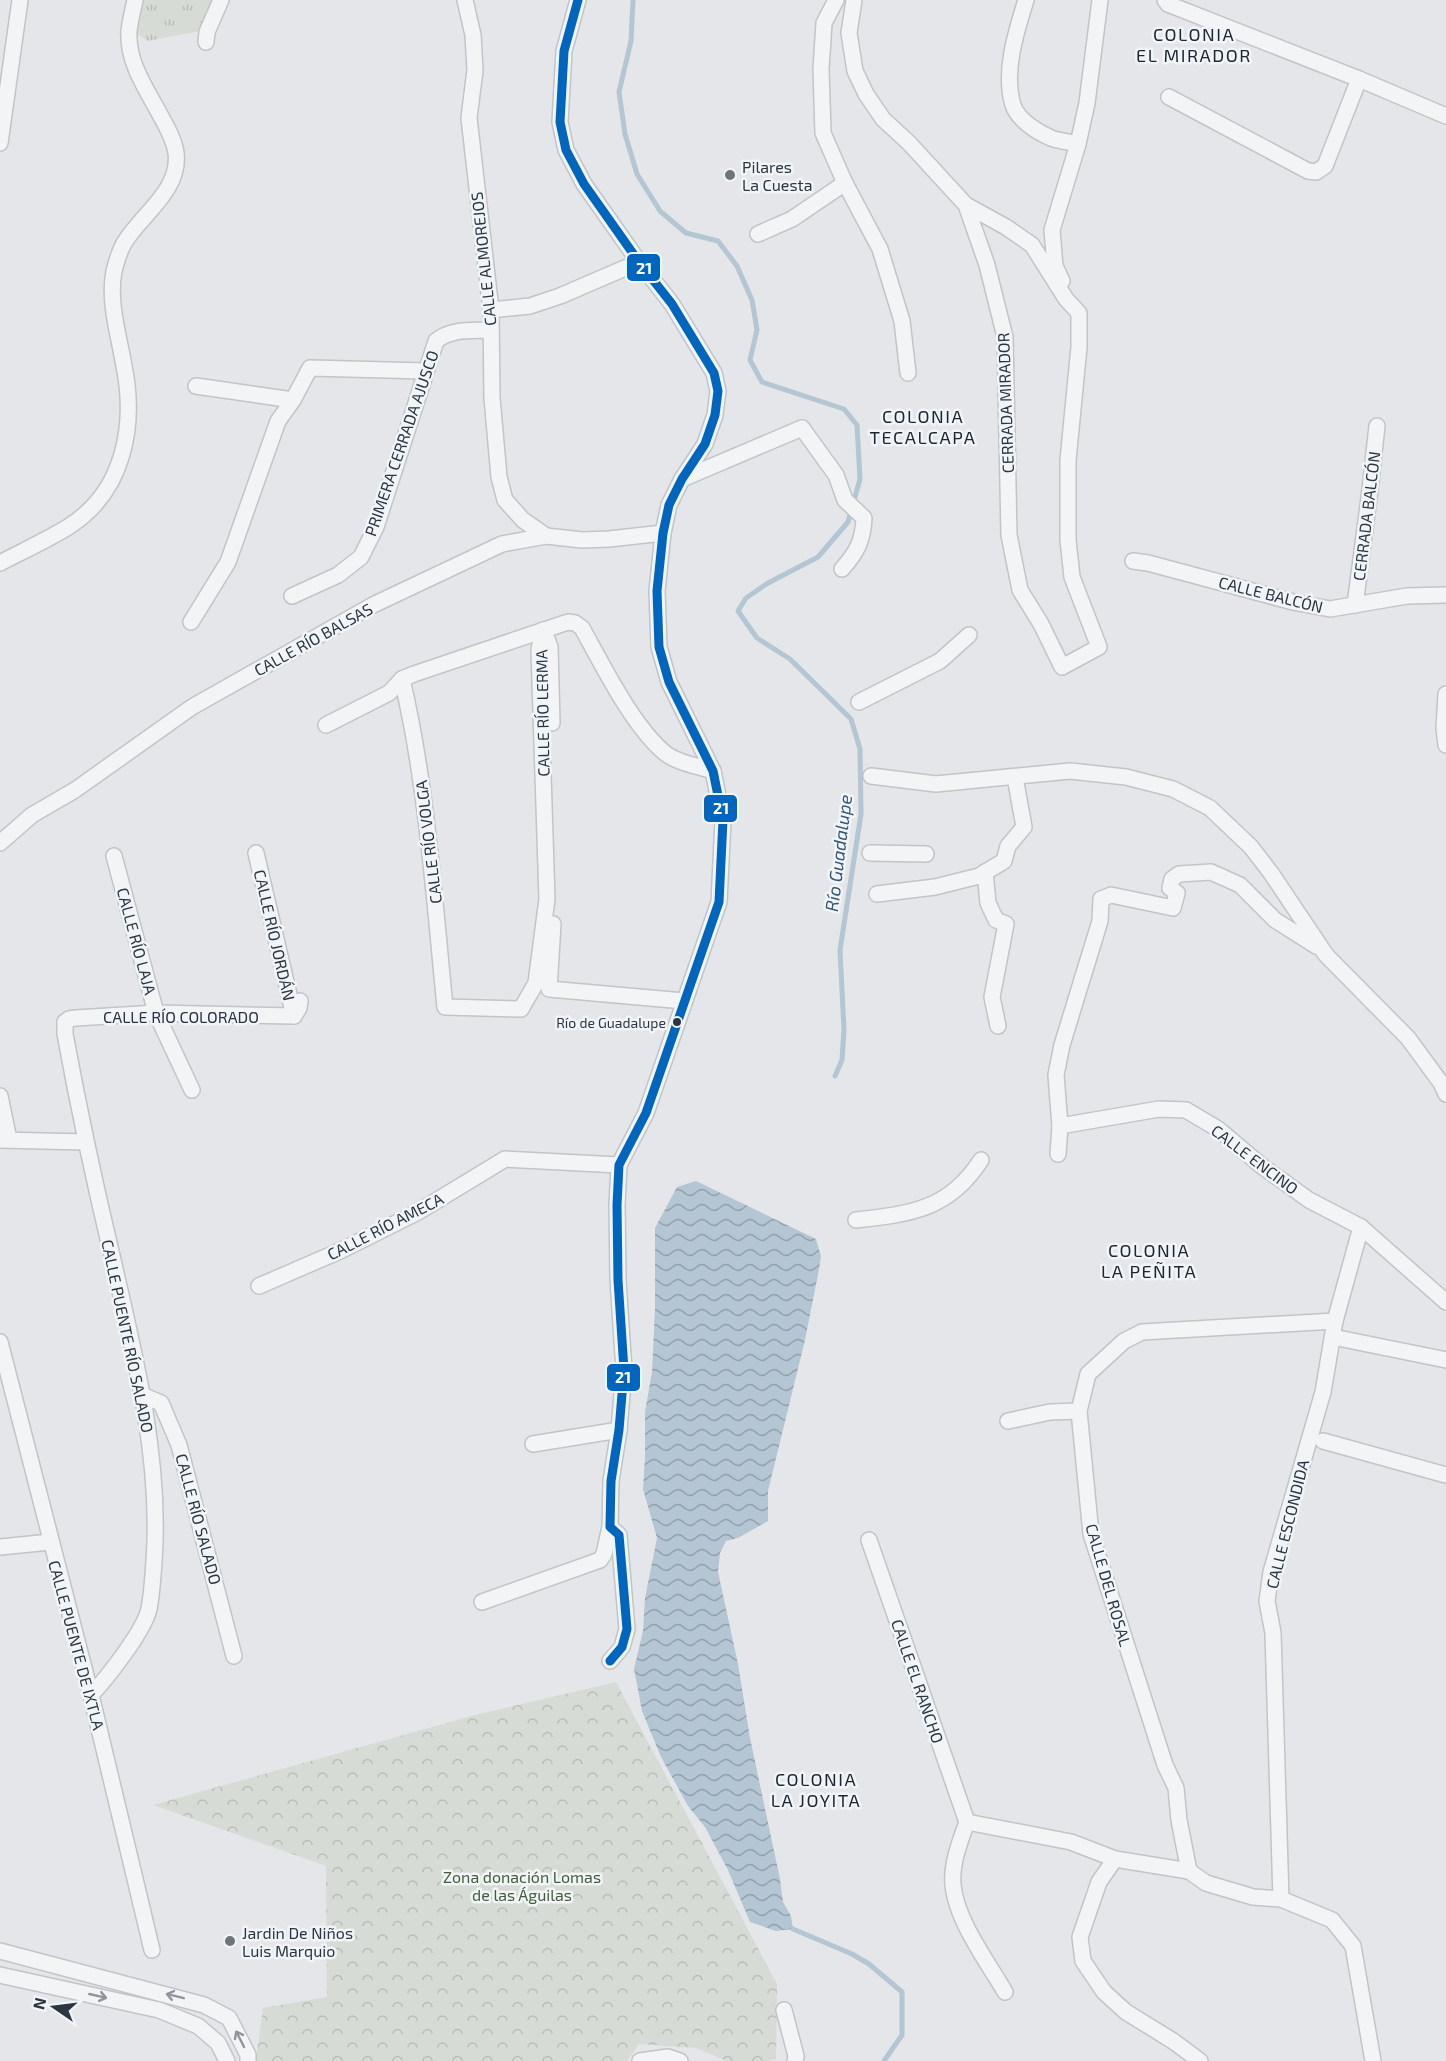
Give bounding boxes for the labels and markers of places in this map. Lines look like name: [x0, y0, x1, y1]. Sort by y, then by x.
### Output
place label: Pilares La Cuesta: [742, 157, 812, 194]
marker: Pilares La Cuesta: [723, 168, 737, 182]
place label: Río de Guadalupe: [556, 1014, 666, 1031]
marker: Río de Guadalupe: [671, 1016, 683, 1028]
place label: Jardin De Niños Luis Marquio: [242, 1923, 353, 1960]
marker: Jardin De Niños Luis Marquio: [223, 1934, 237, 1948]

